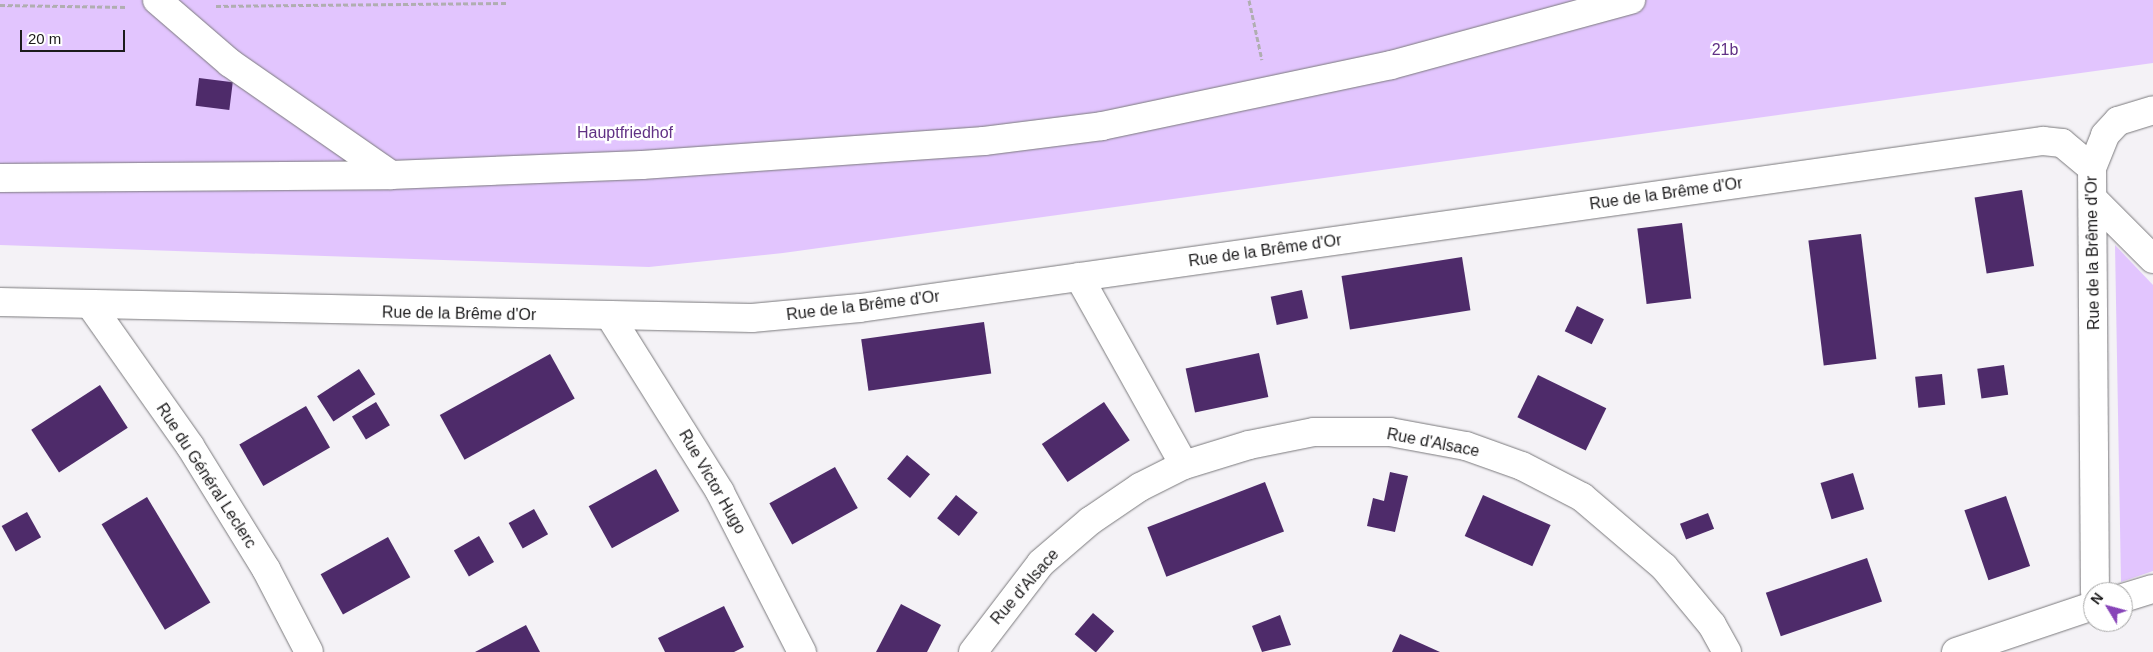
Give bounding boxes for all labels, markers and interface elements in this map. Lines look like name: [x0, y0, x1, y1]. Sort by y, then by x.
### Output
scale bar: [22, 20, 128, 52]
text: 20 m: [28, 30, 61, 47]
park label: 21b: [1712, 40, 1738, 60]
park label: Hauptfriedhof: [577, 123, 673, 143]
street label: Rue de la Brême d'Or: [1588, 174, 1744, 214]
street label: Rue de la Brême d'Or: [2082, 176, 2104, 330]
street label: Rue de la Brême d'Or: [1187, 231, 1343, 271]
street label: Rue de la Brême d'Or: [785, 287, 941, 325]
street label: Rue de la Brême d'Or: [382, 303, 536, 325]
street label: Rue du Général Leclerc: [152, 400, 260, 552]
street label: Rue d'Alsace: [1385, 425, 1481, 461]
street label: Rue Victor Hugo: [674, 426, 750, 538]
street label: Rue d'Alsace: [987, 545, 1063, 629]
north arrow: [2083, 582, 2133, 632]
text: N: [2087, 590, 2106, 607]

